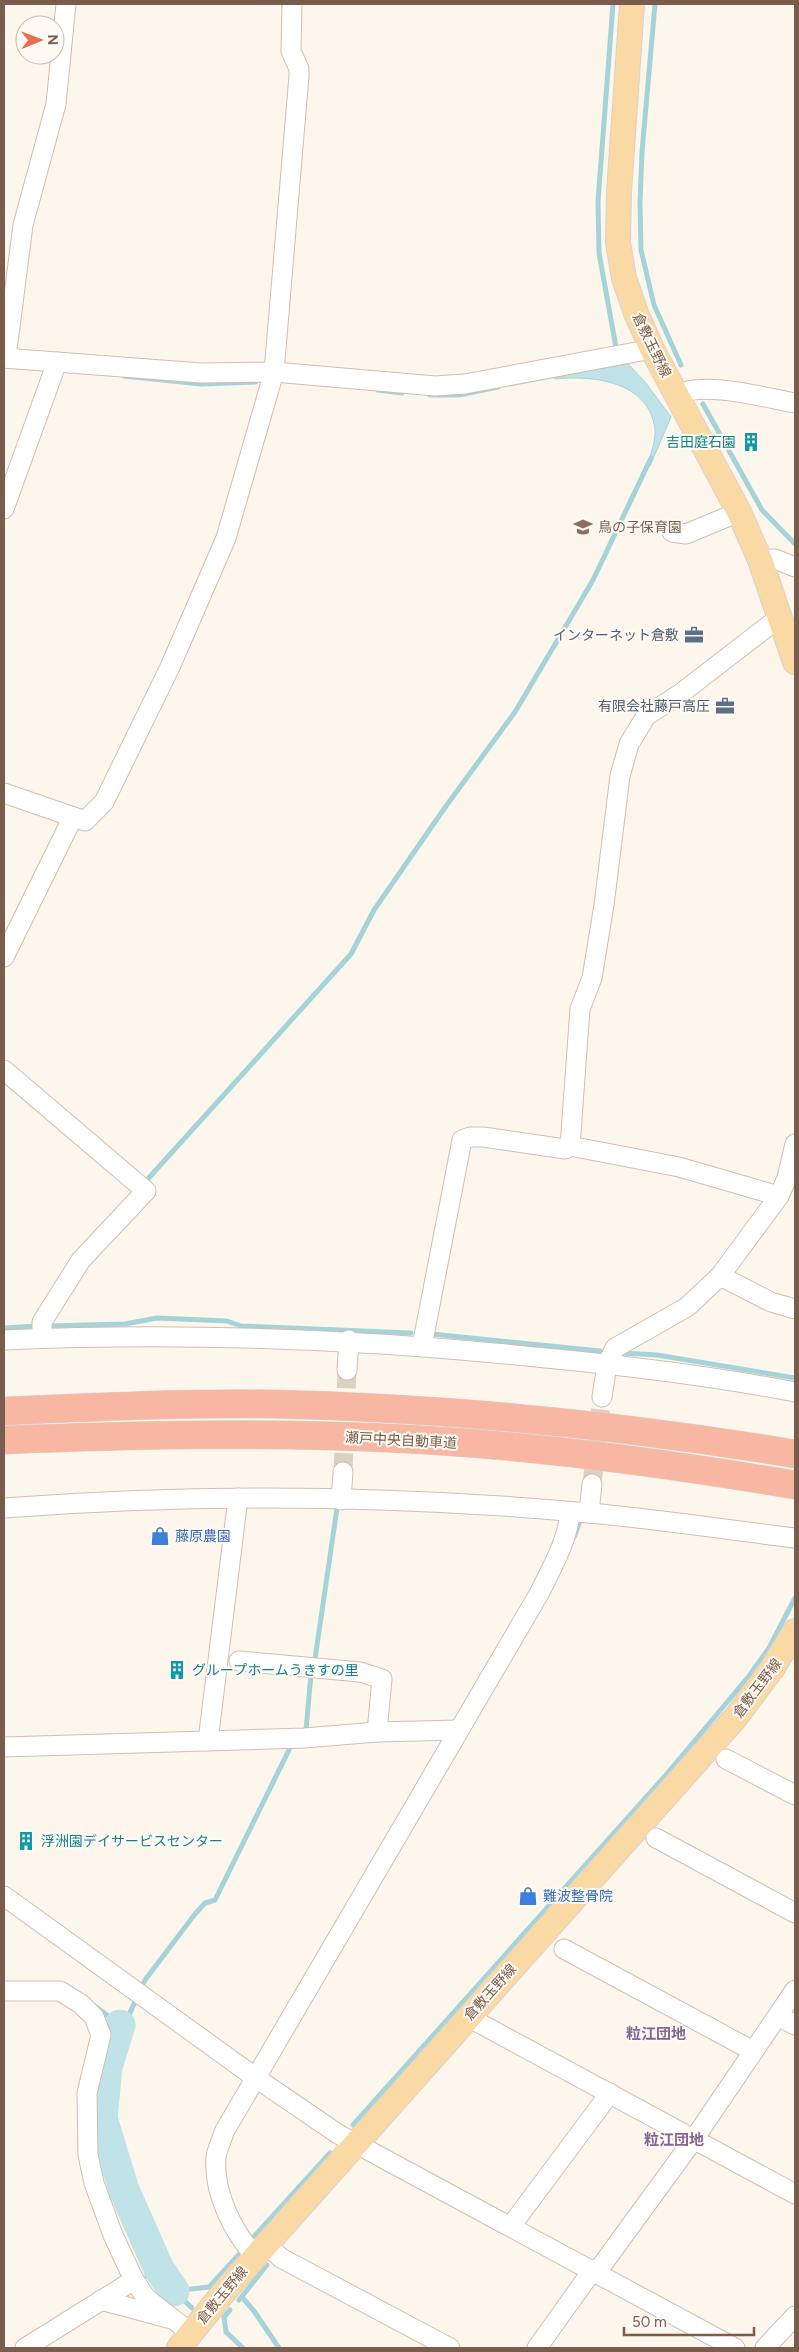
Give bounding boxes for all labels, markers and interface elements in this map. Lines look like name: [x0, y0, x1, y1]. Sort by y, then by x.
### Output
north arrow: [15, 15, 65, 65]
text: N: [44, 34, 61, 45]
street label: 倉敷玉野線: [629, 310, 675, 380]
building icon: 吉田庭石園: [740, 431, 762, 453]
place label: 吉田庭石園: [666, 434, 736, 451]
school or university icon: 鳥の子保育園: [572, 516, 594, 538]
place label: 鳥の子保育園: [598, 519, 682, 536]
office icon: インターネット倉敷: [683, 624, 705, 646]
place label: インターネット倉敷: [553, 627, 679, 644]
office icon: 有限会社藤戸高圧: [714, 695, 736, 717]
place label: 有限会社藤戸高圧: [598, 698, 710, 715]
street label: 瀬戸中央自動車道: [345, 1429, 457, 1452]
shop icon: 藤原農園: [149, 1525, 171, 1547]
place label: 藤原農園: [175, 1528, 231, 1545]
street label: 倉敷玉野線: [730, 1655, 785, 1721]
building icon: グループホームうきすの里: [166, 1659, 188, 1681]
place label: グループホームうきすの里: [192, 1662, 359, 1679]
building icon: 浮洲園デイサービスセンター: [15, 1830, 37, 1852]
place label: 浮洲園デイサービスセンター: [41, 1833, 223, 1850]
shop icon: 難波整骨院: [517, 1885, 539, 1907]
place label: 難波整骨院: [543, 1888, 613, 1905]
street label: 倉敷玉野線: [461, 1961, 520, 2024]
district label: 粒江団地: [626, 2025, 686, 2043]
district label: 粒江団地: [644, 2131, 704, 2149]
street label: 倉敷玉野線: [193, 2263, 251, 2328]
scale bar: [624, 2304, 754, 2336]
text: 50 m: [632, 2313, 667, 2331]

